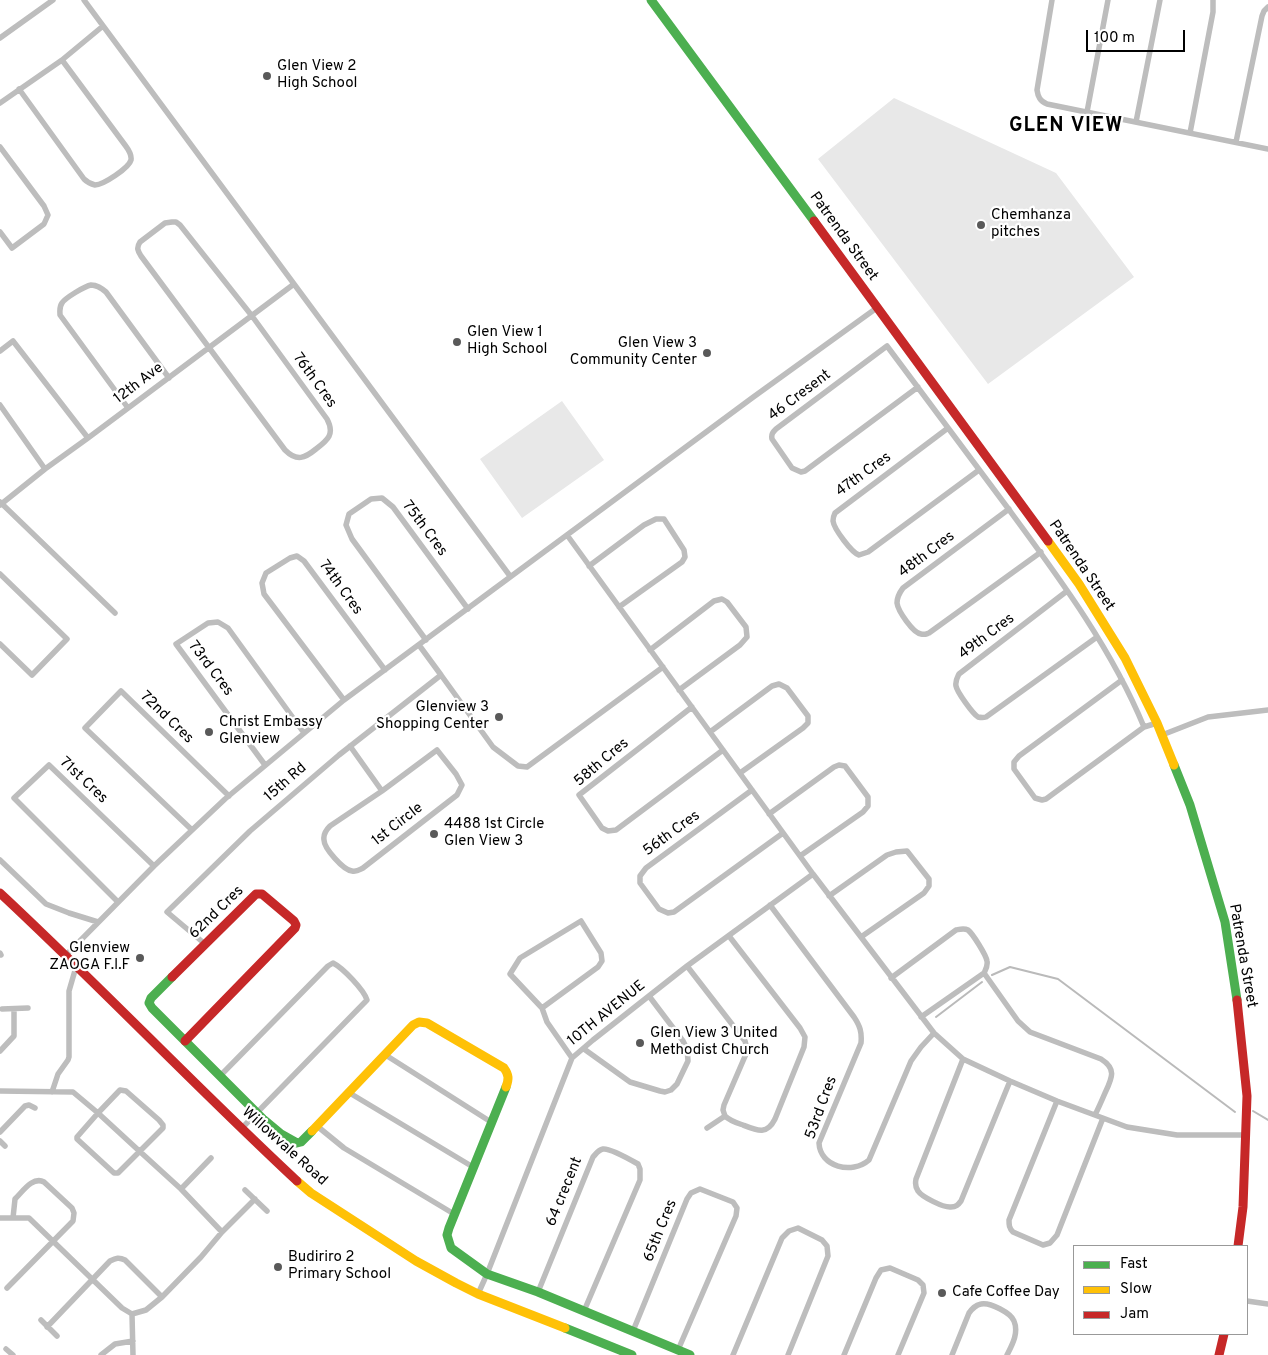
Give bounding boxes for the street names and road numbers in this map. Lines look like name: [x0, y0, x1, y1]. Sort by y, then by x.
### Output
street label: Patrenda Street: [805, 189, 881, 285]
street label: 76th Cres: [288, 350, 340, 412]
street label: 12th Ave: [111, 360, 167, 408]
street label: 46 Cresent: [765, 367, 835, 425]
street label: 47th Cres: [833, 449, 895, 501]
street label: 75th Cres: [397, 498, 451, 560]
street label: Patrenda Street: [1044, 517, 1118, 615]
street label: 48th Cres: [895, 528, 959, 582]
street label: 74th Cres: [314, 557, 366, 619]
street label: 49th Cres: [955, 610, 1019, 664]
street label: 73rd Cres: [183, 638, 237, 700]
street label: 72nd Cres: [135, 688, 197, 748]
street label: 58th Cres: [571, 735, 633, 791]
street label: 71st Cres: [55, 754, 111, 808]
street label: 15th Rd: [261, 760, 311, 806]
street label: 1st Circle: [369, 799, 427, 851]
street label: 56th Cres: [640, 807, 704, 861]
street label: 62nd Cres: [186, 883, 248, 943]
street label: Patrenda Street: [1224, 903, 1260, 1009]
street label: 10TH AVENUE: [565, 977, 649, 1051]
street label: 53rd Cres: [802, 1074, 842, 1142]
street label: Willowvale Road: [238, 1104, 330, 1190]
street label: 64 crecent: [543, 1155, 587, 1229]
street label: 65th Cres: [640, 1197, 682, 1265]

